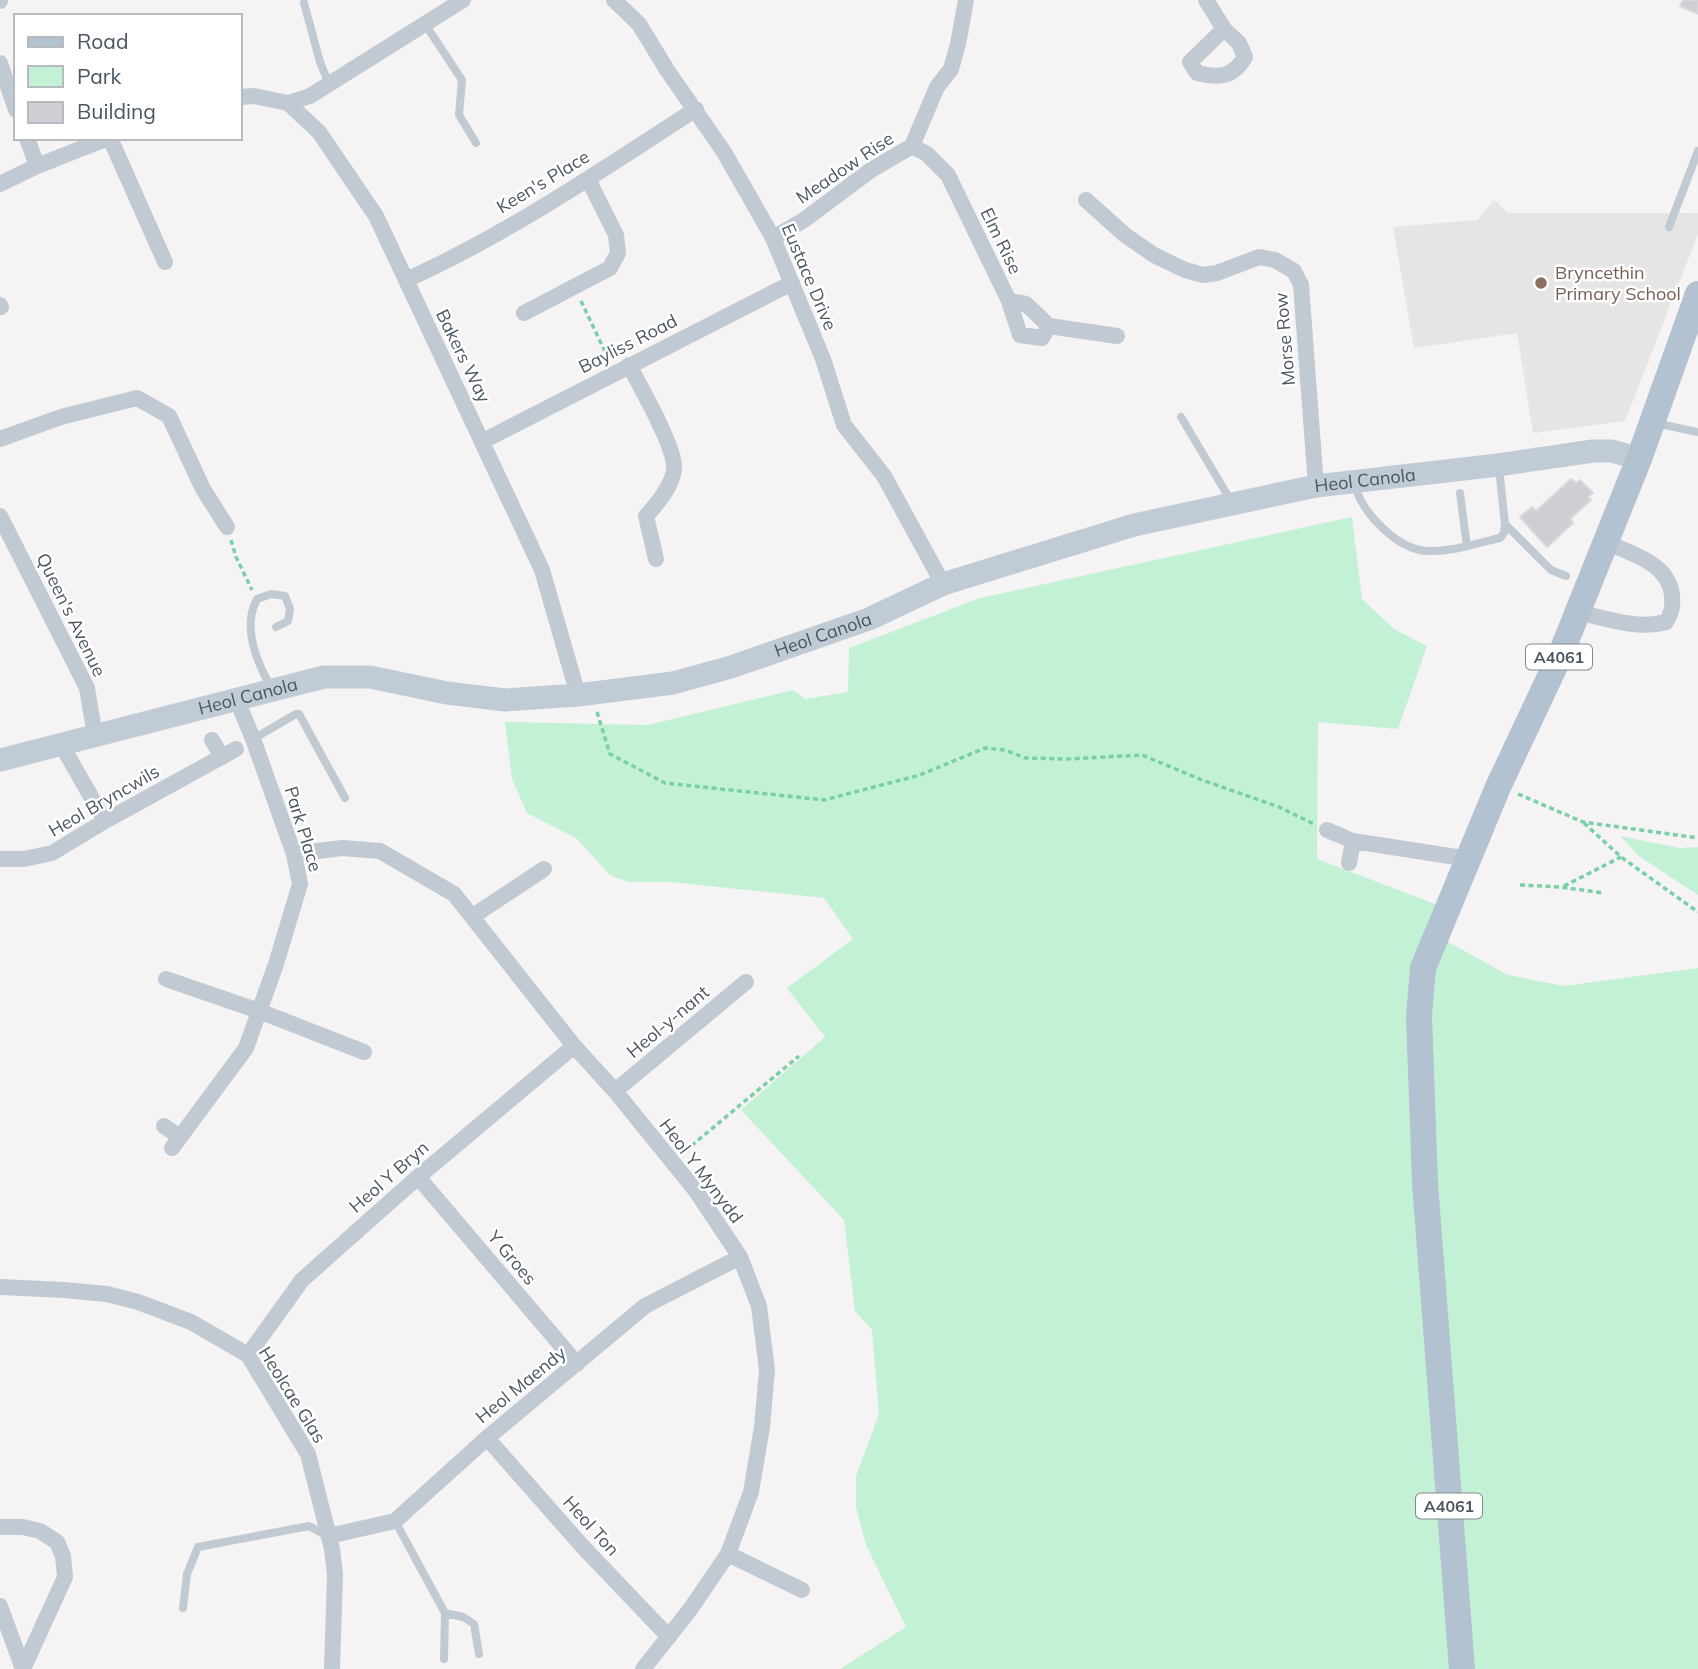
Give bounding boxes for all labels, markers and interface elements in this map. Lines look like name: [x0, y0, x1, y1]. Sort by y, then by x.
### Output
legend: [14, 14, 242, 140]
text: Road: [77, 28, 128, 54]
text: Park: [77, 63, 121, 89]
text: Building: [77, 98, 156, 124]
street label: Meadow Rise: [792, 127, 898, 209]
street label: Keen's Place: [492, 145, 593, 218]
street label: Elm Rise: [976, 204, 1027, 278]
street label: Eustace Drive: [777, 220, 842, 334]
place label: Bryncethin Primary School: [1555, 261, 1681, 305]
marker: Bryncethin Primary School: [1533, 275, 1549, 291]
street label: Morse Row: [1269, 291, 1300, 387]
street label: Bakers Way: [431, 305, 496, 407]
street label: Bayliss Road: [575, 309, 681, 378]
street label: Heol Canola: [1313, 463, 1417, 497]
street label: Queen's Avenue: [32, 549, 111, 680]
street label: Heol Canola: [771, 607, 875, 662]
road number: A4061: [1526, 644, 1592, 670]
street label: Heol Canola: [196, 672, 300, 720]
street label: Heol Bryncwils: [44, 759, 163, 842]
street label: Park Place: [280, 783, 327, 874]
street label: Heol-y-nant: [622, 980, 714, 1063]
street label: Heol Y Mynydd: [655, 1114, 748, 1228]
street label: Heol Y Bryn: [344, 1136, 433, 1217]
street label: Y Groes: [482, 1225, 542, 1290]
street label: Heol Maendy: [471, 1341, 571, 1428]
street label: Heolcae Glas: [254, 1342, 331, 1447]
street label: Heol Ton: [558, 1491, 624, 1561]
road number: A4061: [1416, 1494, 1482, 1518]

